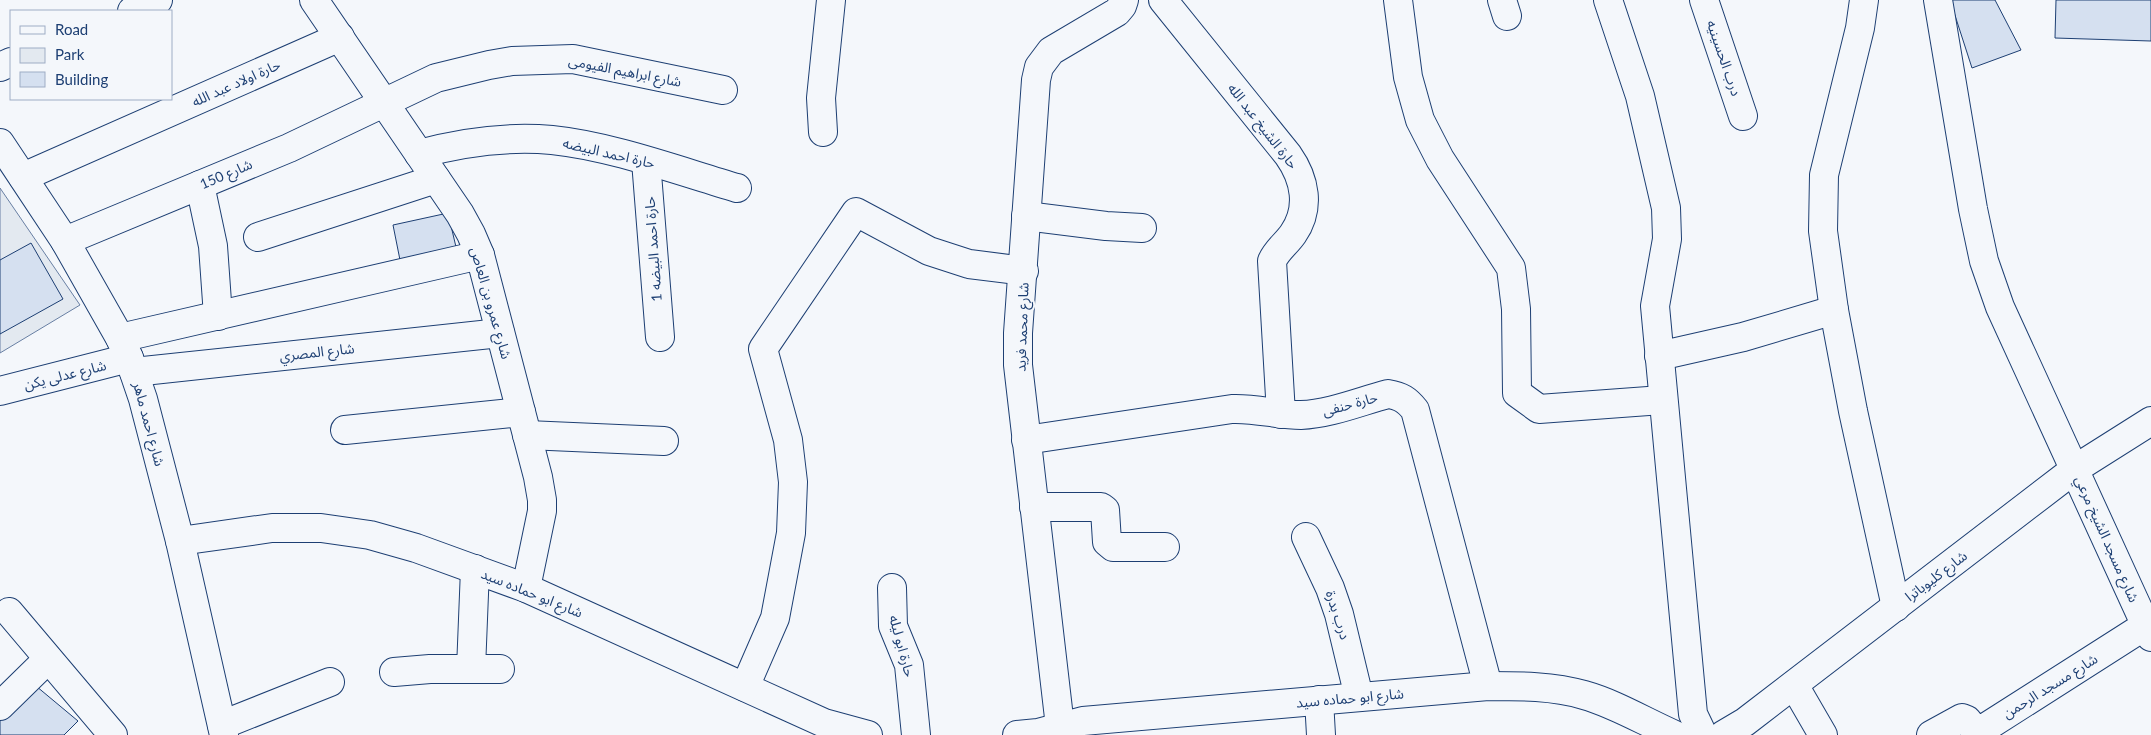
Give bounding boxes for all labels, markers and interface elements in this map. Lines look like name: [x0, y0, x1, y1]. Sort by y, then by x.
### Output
legend: [10, 10, 172, 100]
street label: درب الحسينيه: [1703, 18, 1745, 99]
text: Road: [55, 20, 88, 38]
text: Park: [55, 45, 85, 63]
street label: شارع ابراهيم الفيومى: [567, 51, 683, 93]
street label: حارة اولاد عبد الله: [189, 55, 283, 111]
text: Building: [55, 70, 108, 88]
street label: حارة الشيخ عبد الله: [1222, 80, 1302, 174]
street label: حارة احمد البيضه: [561, 134, 657, 172]
street label: شارع 150: [197, 155, 256, 195]
street label: حارة احمد البيضه 1: [640, 196, 666, 302]
street label: شارع عمرو بن العاص: [464, 245, 516, 362]
street label: شارع محمد فريد: [1011, 282, 1035, 372]
street label: شارع المصري: [279, 339, 356, 367]
street label: شارع عدلى يكن: [22, 356, 109, 396]
street label: شارع احمد ماهر: [127, 379, 169, 469]
street label: حارة حنفى: [1320, 388, 1380, 420]
street label: شارع مسجد الشيخ مرعي: [2069, 473, 2143, 606]
street label: شارع كليوباترا: [1901, 547, 1972, 607]
street label: شارع ابو حماده سيد: [478, 564, 586, 623]
street label: درب بدرة: [1322, 588, 1355, 642]
street label: حارة ابو ليله: [885, 613, 919, 679]
street label: شارع مسجد الرحمن: [1999, 650, 2102, 724]
street label: شارع ابو حماده سيد: [1295, 684, 1405, 714]

